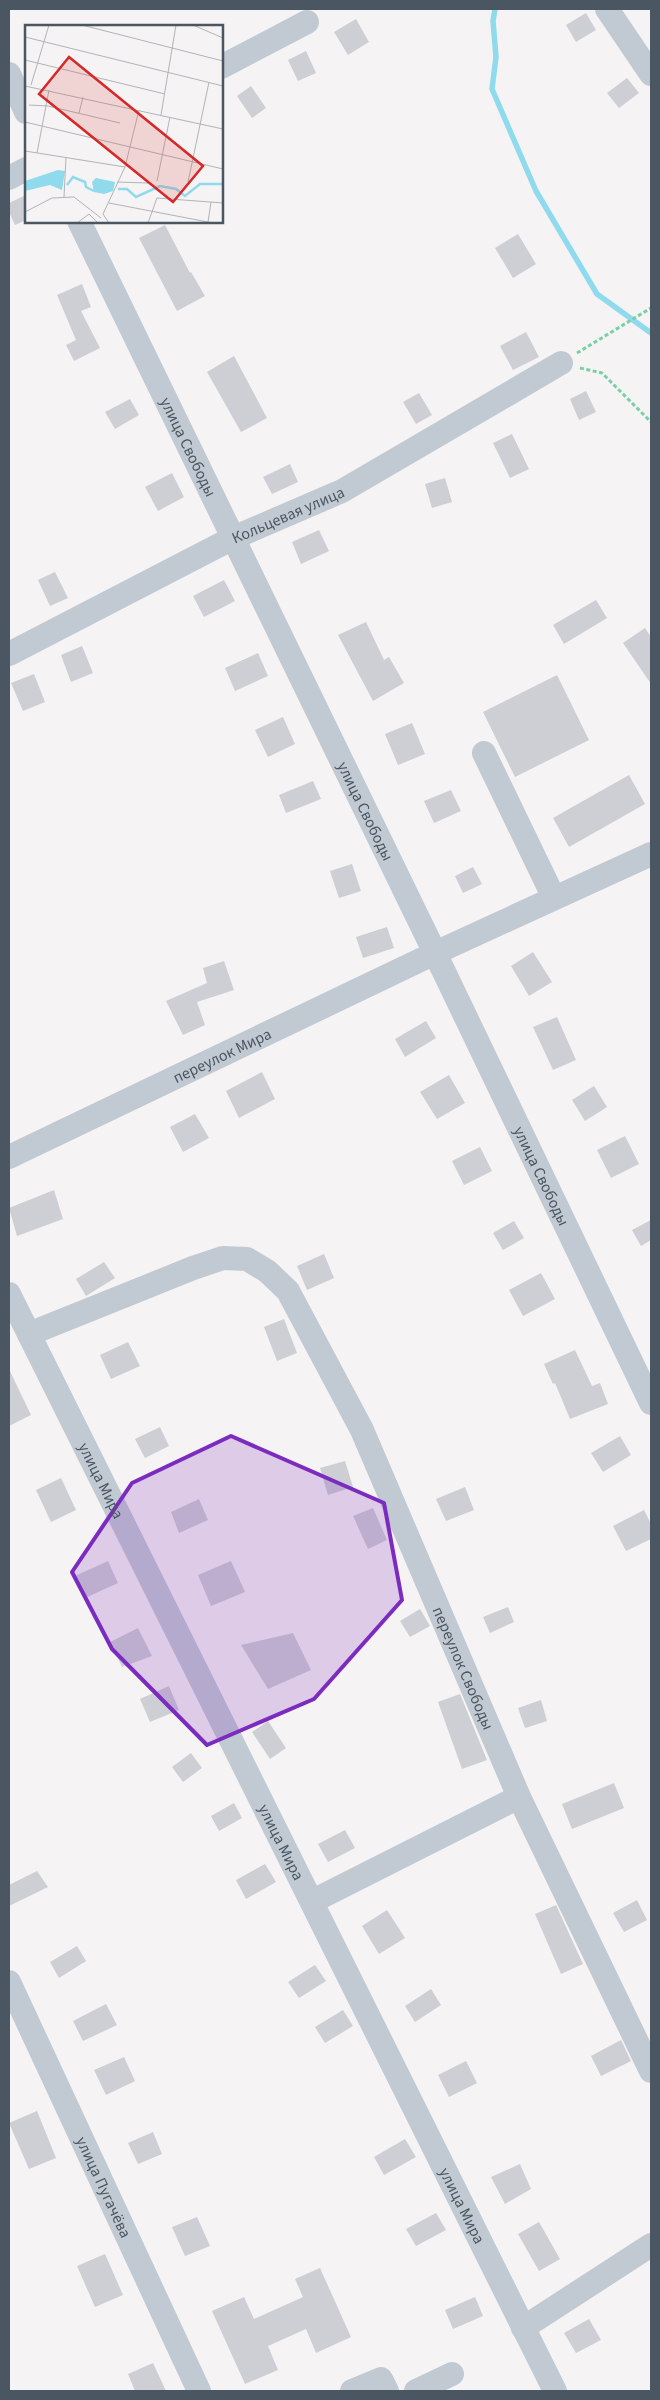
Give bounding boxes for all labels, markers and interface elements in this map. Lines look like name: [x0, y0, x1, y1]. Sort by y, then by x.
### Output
inset map: [25, 25, 222, 222]
street label: улица Свободы: [154, 394, 221, 500]
street label: Кольцевая улица: [228, 481, 348, 549]
street label: улица Свободы: [332, 758, 398, 865]
street label: переулок Мира: [169, 1023, 275, 1089]
street label: улица Свободы: [508, 1123, 574, 1230]
street label: улица Мира: [73, 1439, 129, 1523]
street label: переулок Свободы: [427, 1603, 499, 1733]
street label: улица Мира: [253, 1800, 309, 1884]
street label: улица Пугачёва: [70, 2133, 136, 2242]
street label: улица Мира: [433, 2164, 490, 2248]

